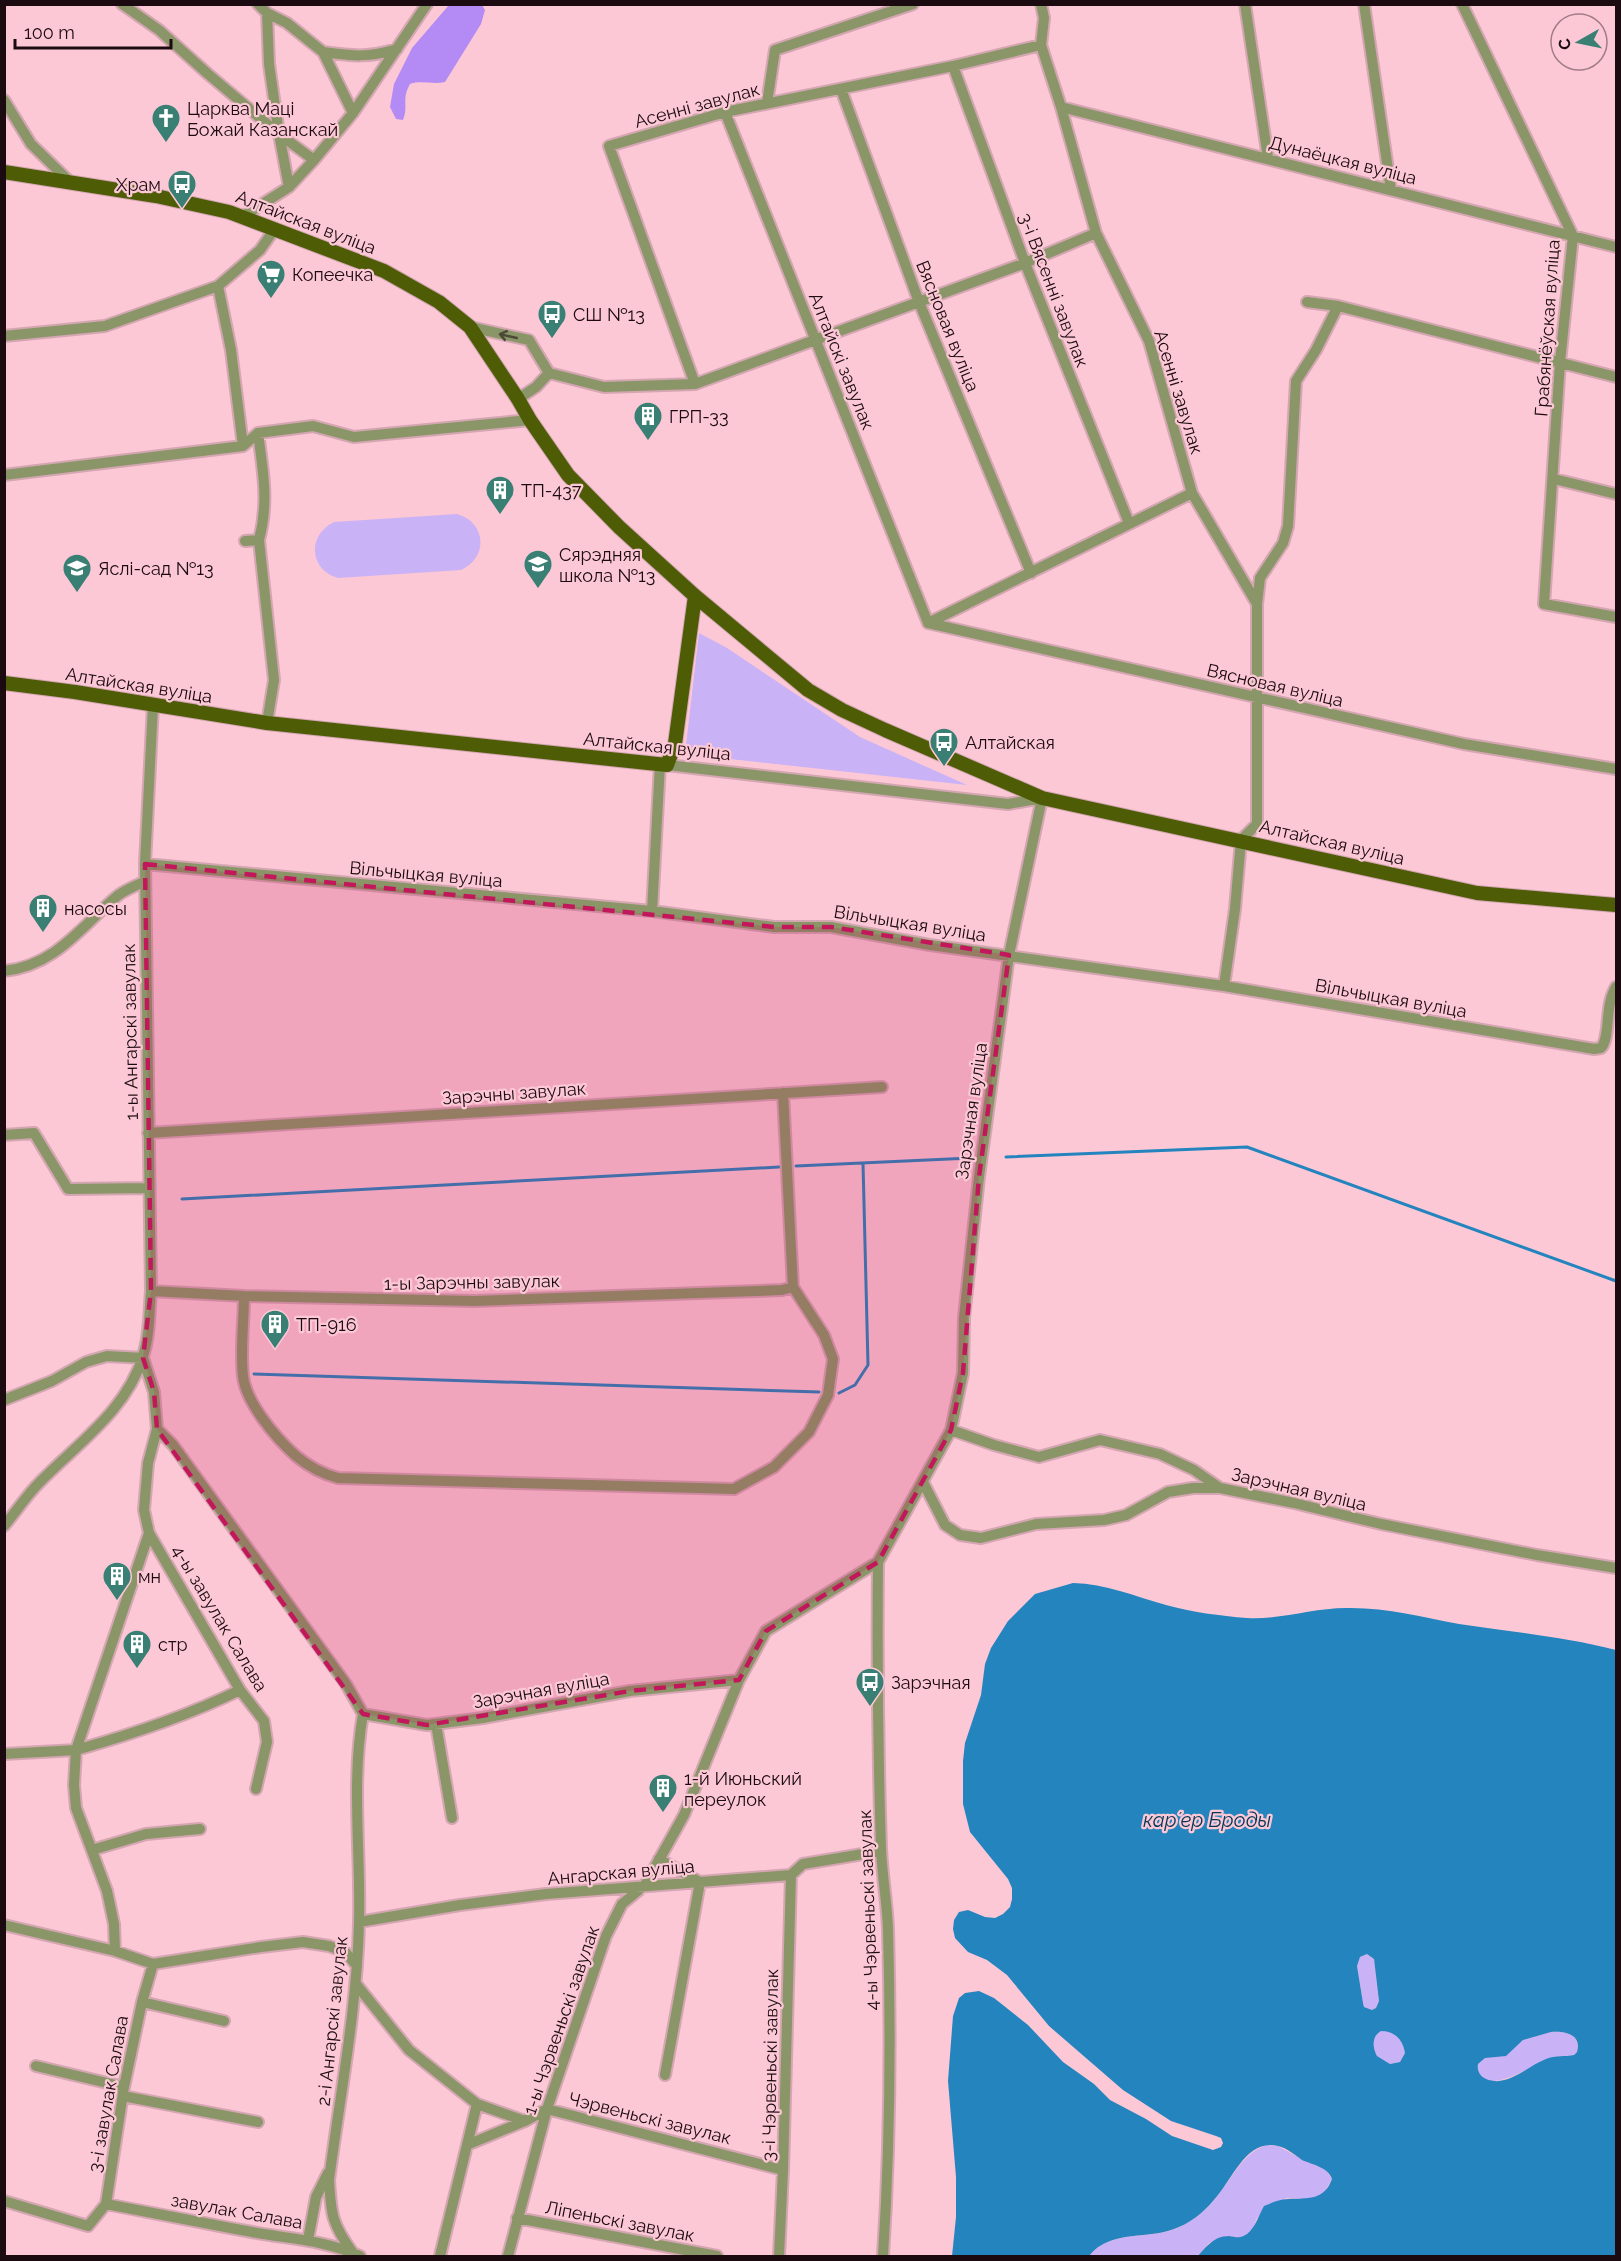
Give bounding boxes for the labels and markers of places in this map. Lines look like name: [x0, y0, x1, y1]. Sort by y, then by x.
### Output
place label: Царква Маці Божай Казанскай: [187, 98, 338, 140]
church icon: Царква Маці Божай Казанскай: [150, 102, 182, 144]
bus stop icon: Храм: [166, 168, 198, 210]
place label: Храм: [116, 174, 161, 195]
supermarket icon: Копеечка: [255, 258, 287, 300]
place label: Копеечка: [292, 264, 373, 285]
bus stop icon: СШ №13: [536, 298, 568, 340]
place label: СШ №13: [573, 304, 645, 325]
building icon: ГРП-33: [632, 400, 664, 442]
place label: ГРП-33: [669, 406, 729, 427]
building icon: ТП-437: [484, 474, 516, 516]
place label: ТП-437: [521, 480, 582, 501]
place label: Сярэдняя школа №13: [559, 544, 655, 586]
school or university icon: Сярэдняя школа №13: [522, 548, 554, 590]
school or university icon: Яслі-сад №13: [61, 552, 93, 594]
place label: Яслі-сад №13: [98, 558, 214, 579]
bus stop icon: Алтайская: [928, 726, 960, 768]
place label: Алтайская: [965, 732, 1055, 753]
building icon: насосы: [27, 892, 59, 934]
place label: насосы: [64, 898, 127, 919]
building icon: ТП-916: [259, 1308, 291, 1350]
place label: ТП-916: [296, 1314, 357, 1335]
building icon: мн: [101, 1560, 133, 1602]
place label: мн: [138, 1566, 161, 1587]
building icon: стр: [121, 1628, 153, 1670]
place label: стр: [158, 1634, 188, 1655]
bus stop icon: Зарэчная: [854, 1666, 886, 1708]
place label: Зарэчная: [891, 1672, 971, 1693]
place label: 1-й Июньский переулок: [684, 1768, 802, 1810]
building icon: 1-й Июньский переулок: [647, 1772, 679, 1814]

